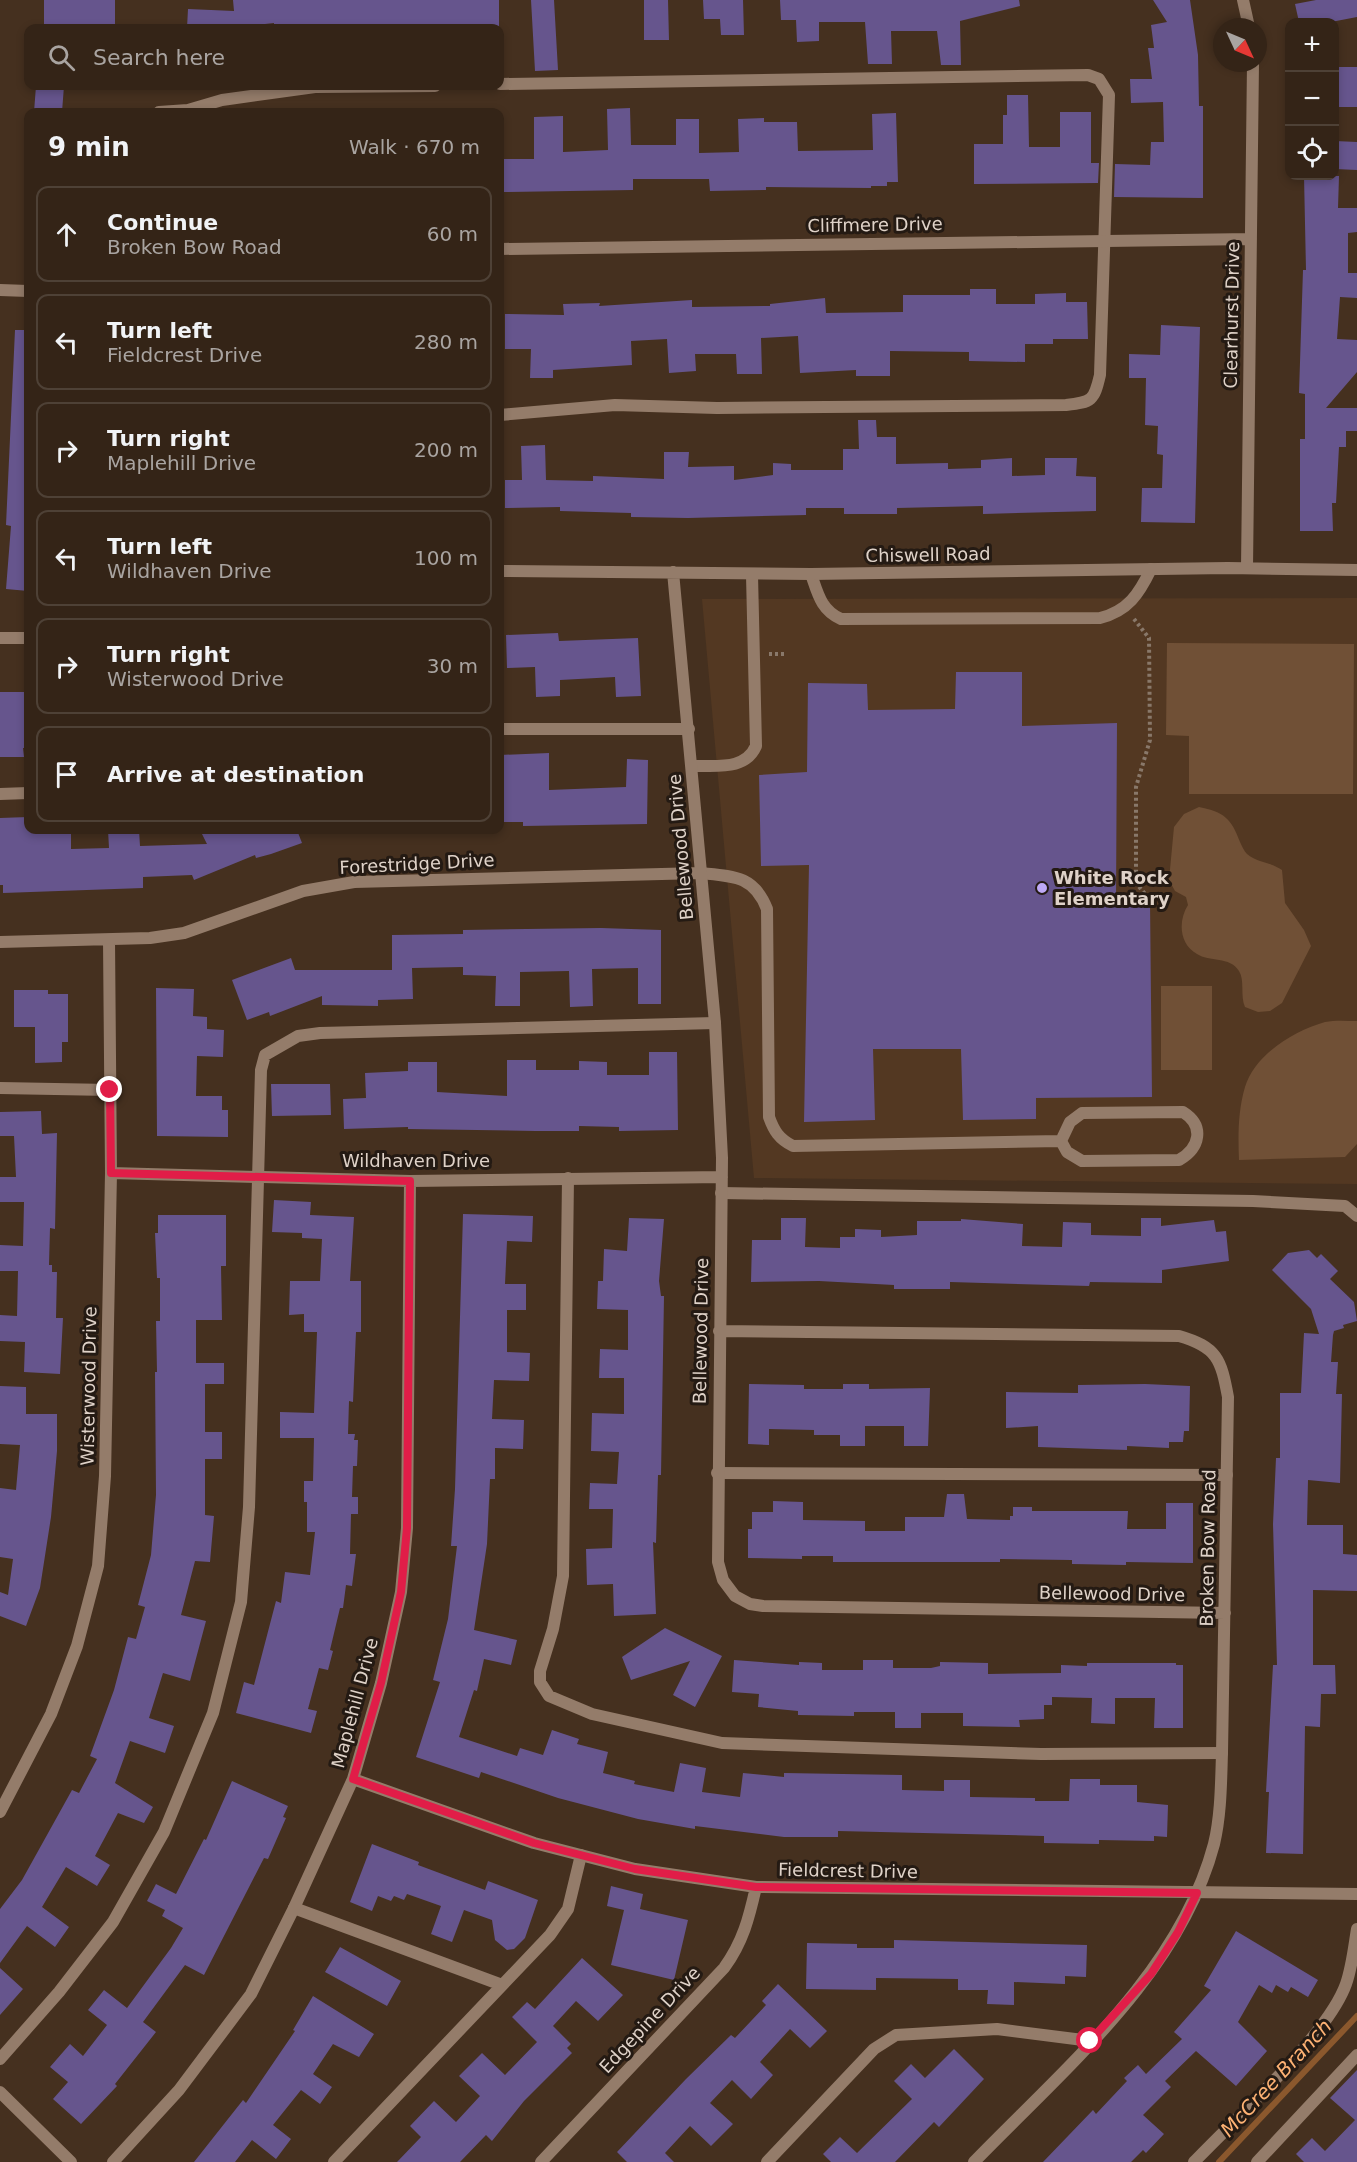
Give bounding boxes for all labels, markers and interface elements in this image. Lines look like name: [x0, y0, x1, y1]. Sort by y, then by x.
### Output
north arrow: [1213, 18, 1267, 72]
map controls: [1285, 18, 1339, 180]
button: +: [1285, 18, 1339, 72]
search box: [24, 24, 504, 90]
icon: search: [45, 41, 78, 74]
text: Search here: [93, 45, 225, 70]
button: −: [1285, 72, 1339, 126]
button: locate: [1285, 126, 1339, 180]
text: 9 min: [48, 132, 130, 162]
text: Walk · 670 m: [349, 135, 480, 159]
text: Continue: [107, 210, 218, 235]
street label: Cliffmere Drive: [807, 213, 943, 236]
icon: ahead: [50, 218, 83, 251]
text: 60 m: [427, 222, 478, 246]
text: Broken Bow Road: [107, 235, 282, 259]
street label: Clearhurst Drive: [1220, 241, 1243, 389]
text: Turn left: [107, 318, 212, 343]
icon: left: [50, 326, 83, 359]
text: 280 m: [414, 330, 478, 354]
text: Fieldcrest Drive: [107, 343, 262, 367]
text: Turn right: [107, 426, 230, 451]
icon: right: [50, 434, 83, 467]
text: 200 m: [414, 438, 478, 462]
text: Maplehill Drive: [107, 451, 256, 475]
text: Turn left: [107, 534, 212, 559]
icon: left: [50, 542, 83, 575]
street label: Chiswell Road: [865, 543, 991, 566]
text: 100 m: [414, 546, 478, 570]
text: Wildhaven Drive: [107, 559, 272, 583]
text: Turn right: [107, 642, 230, 667]
icon: right: [50, 650, 83, 683]
text: 30 m: [427, 654, 478, 678]
text: Wisterwood Drive: [107, 667, 284, 691]
icon: arrive: [50, 758, 83, 791]
text: Arrive at destination: [107, 762, 364, 787]
street label: Bellewood Drive: [664, 773, 697, 921]
street label: Forestridge Drive: [339, 849, 495, 878]
place label: White Rock Elementary: [1054, 867, 1170, 909]
marker: White Rock Elementary: [1035, 881, 1049, 895]
route end: [96, 1076, 122, 1102]
street label: Wildhaven Drive: [342, 1150, 490, 1171]
street label: Bellewood Drive: [689, 1258, 712, 1404]
street label: Wisterwood Drive: [77, 1306, 100, 1466]
street label: Broken Bow Road: [1196, 1469, 1219, 1627]
street label: Bellewood Drive: [1039, 1582, 1185, 1605]
street label: Maplehill Drive: [327, 1635, 382, 1770]
street label: Fieldcrest Drive: [778, 1859, 918, 1882]
street label: Edgepine Drive: [595, 1962, 704, 2077]
water label: McCree Branch: [1215, 2014, 1337, 2142]
route start: [1076, 2027, 1102, 2053]

